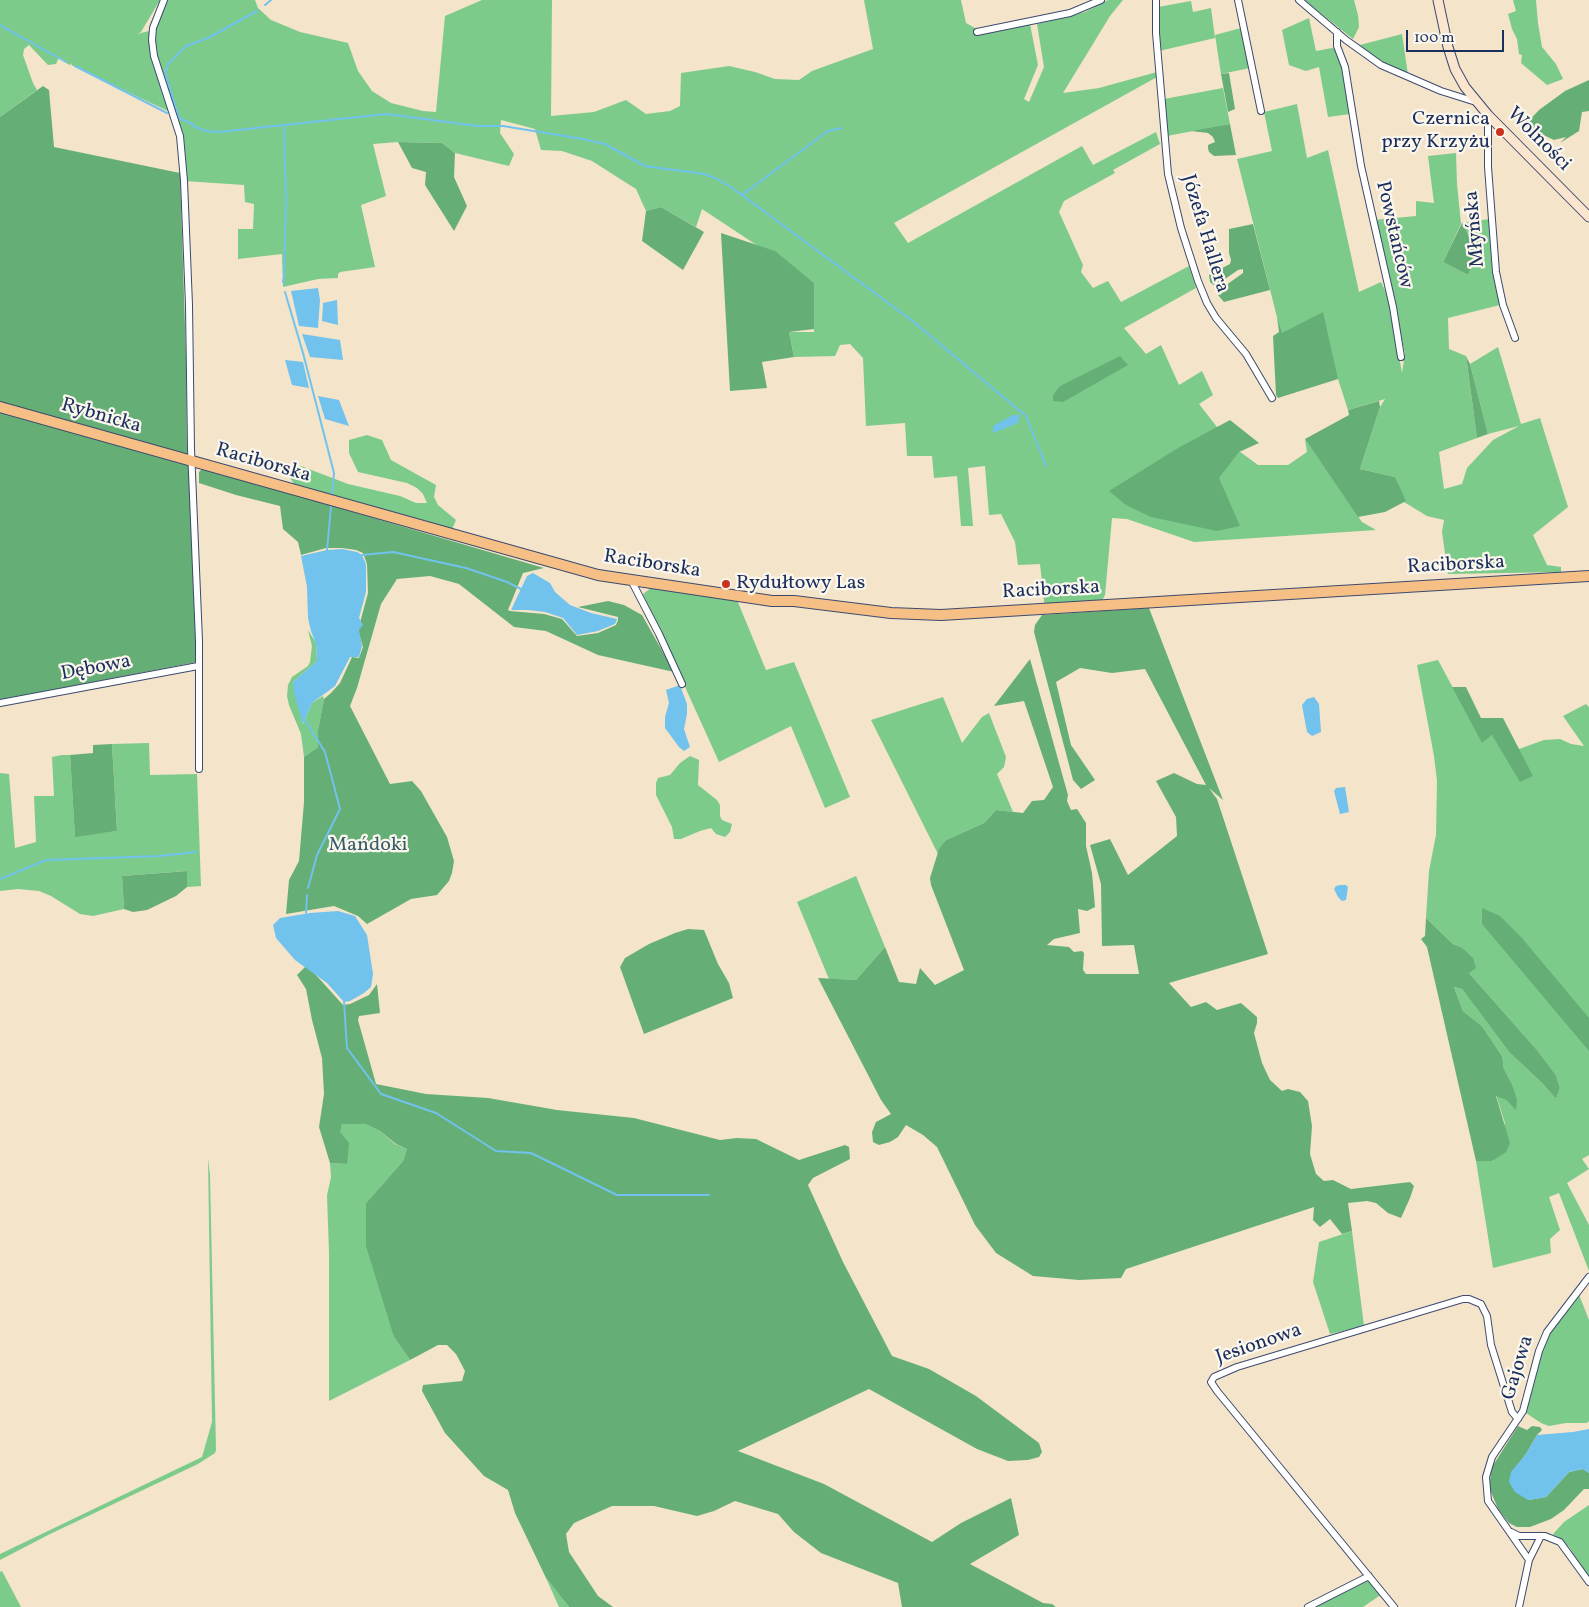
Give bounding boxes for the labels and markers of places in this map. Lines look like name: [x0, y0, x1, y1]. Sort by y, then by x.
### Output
place label: Czernica przy Krzyżu: [1381, 108, 1490, 155]
marker: Czernica przy Krzyżu: [1494, 126, 1506, 138]
place label: Rydułtowy Las: [736, 572, 865, 596]
marker: Rydułtowy Las: [720, 578, 732, 590]

